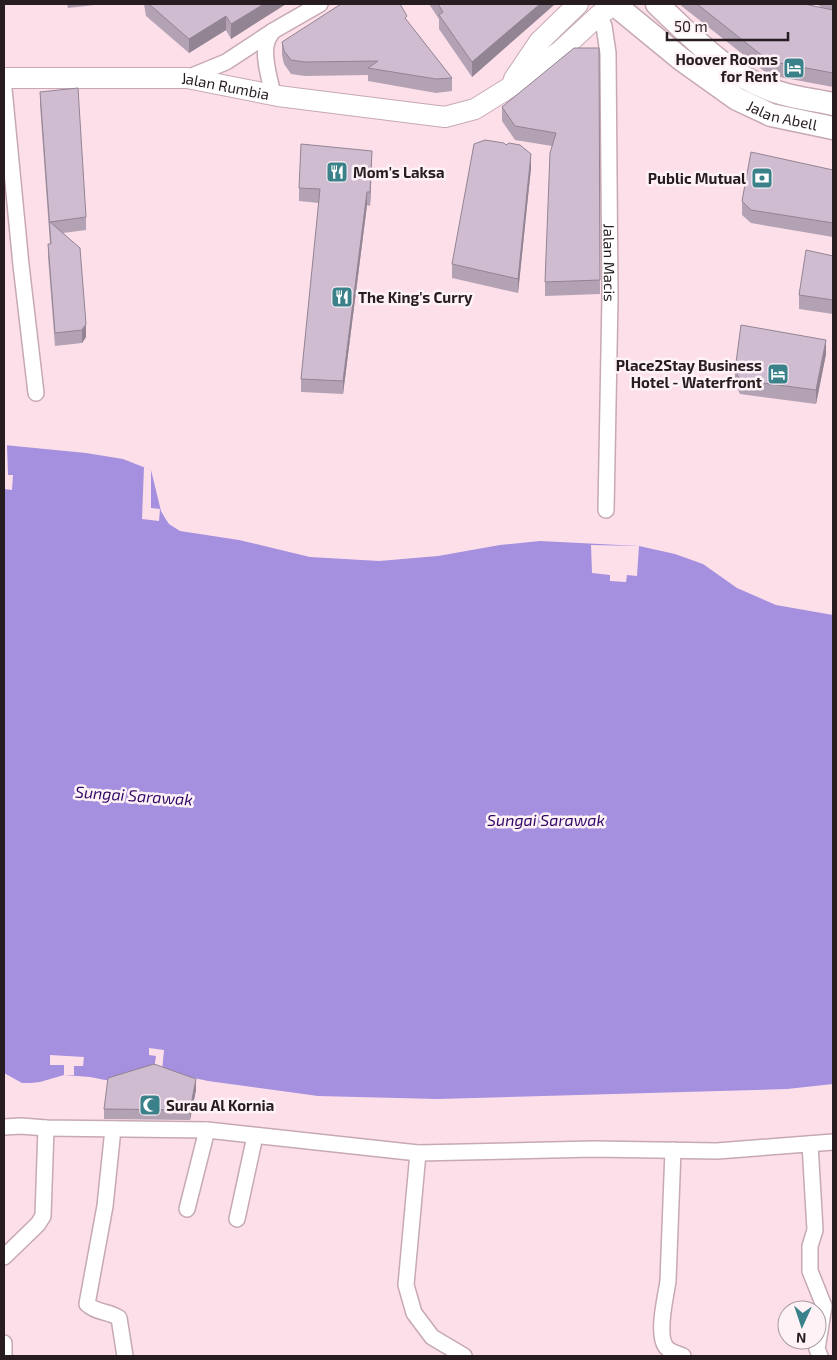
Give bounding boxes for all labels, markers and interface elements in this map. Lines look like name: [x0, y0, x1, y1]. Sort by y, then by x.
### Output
scale bar: [667, 10, 788, 42]
text: 50 m: [674, 17, 708, 35]
place label: Hoover Rooms for Rent: [675, 50, 778, 85]
hotel icon: Hoover Rooms for Rent: [782, 56, 806, 80]
street label: Jalan Rumbia: [181, 69, 271, 103]
street label: Jalan Abell: [744, 96, 820, 134]
restaurant icon: Mom's Laksa: [325, 160, 349, 184]
place label: Mom's Laksa: [353, 163, 445, 181]
bank icon: Public Mutual: [750, 166, 774, 190]
place label: Public Mutual: [648, 169, 746, 187]
street label: Jalan Macis: [600, 223, 619, 302]
restaurant icon: The King's Curry: [330, 285, 354, 309]
place label: The King's Curry: [358, 288, 473, 307]
place label: Place2Stay Business Hotel - Waterfront: [616, 356, 762, 391]
hotel icon: Place2Stay Business Hotel - Waterfront: [766, 362, 790, 386]
water label: Sungai Sarawak: [75, 781, 193, 809]
water label: Sungai Sarawak: [487, 810, 605, 829]
mosque icon: Surau Al Kornia: [138, 1093, 162, 1117]
place label: Surau Al Kornia: [166, 1096, 274, 1114]
north arrow: [777, 1300, 827, 1350]
text: N: [796, 1330, 807, 1347]

